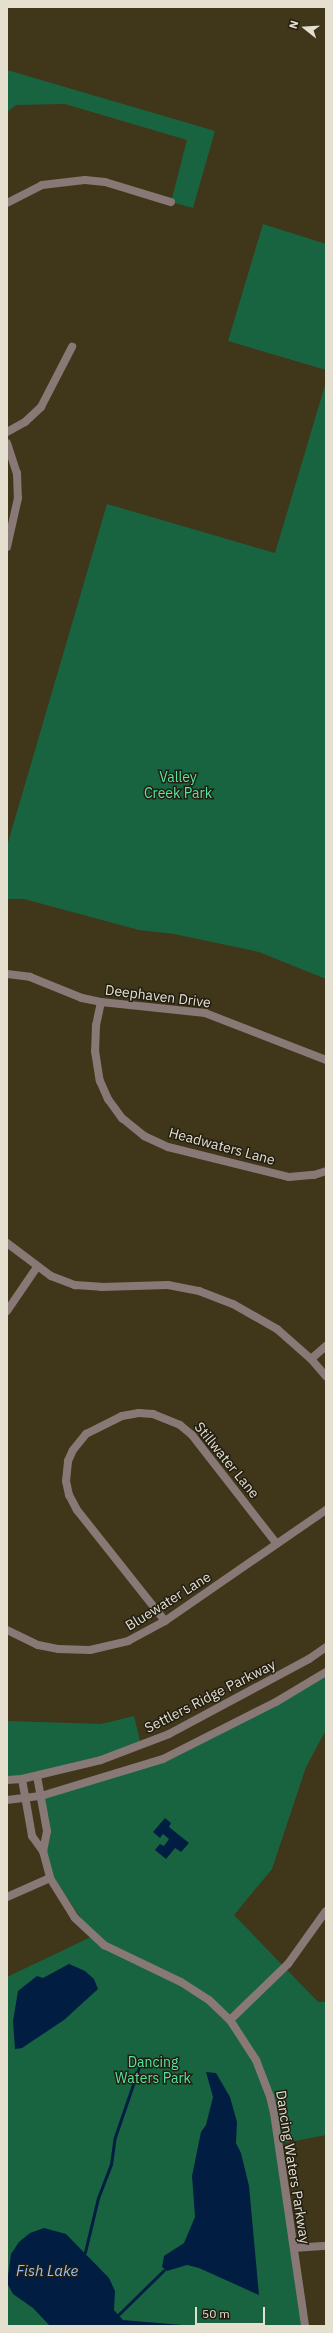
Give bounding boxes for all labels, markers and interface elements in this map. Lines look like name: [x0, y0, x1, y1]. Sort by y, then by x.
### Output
north arrow: [285, 8, 325, 48]
text: N: [286, 19, 301, 30]
park label: Valley Creek Park: [144, 769, 212, 802]
street label: Deephaven Drive: [104, 981, 212, 1011]
street label: Headwaters Lane: [167, 1124, 277, 1168]
street label: Stillwater Lane: [191, 1418, 263, 1502]
street label: Bluewater Lane: [122, 1568, 214, 1634]
street label: Settlers Ridge Parkway: [142, 1656, 278, 1736]
park label: Dancing Waters Park: [115, 2054, 191, 2086]
street label: Dancing Waters Parkway: [273, 2089, 313, 2245]
water label: Fish Lake: [16, 2262, 78, 2280]
scale bar: [197, 2299, 267, 2325]
text: 50 m: [202, 2306, 230, 2321]

